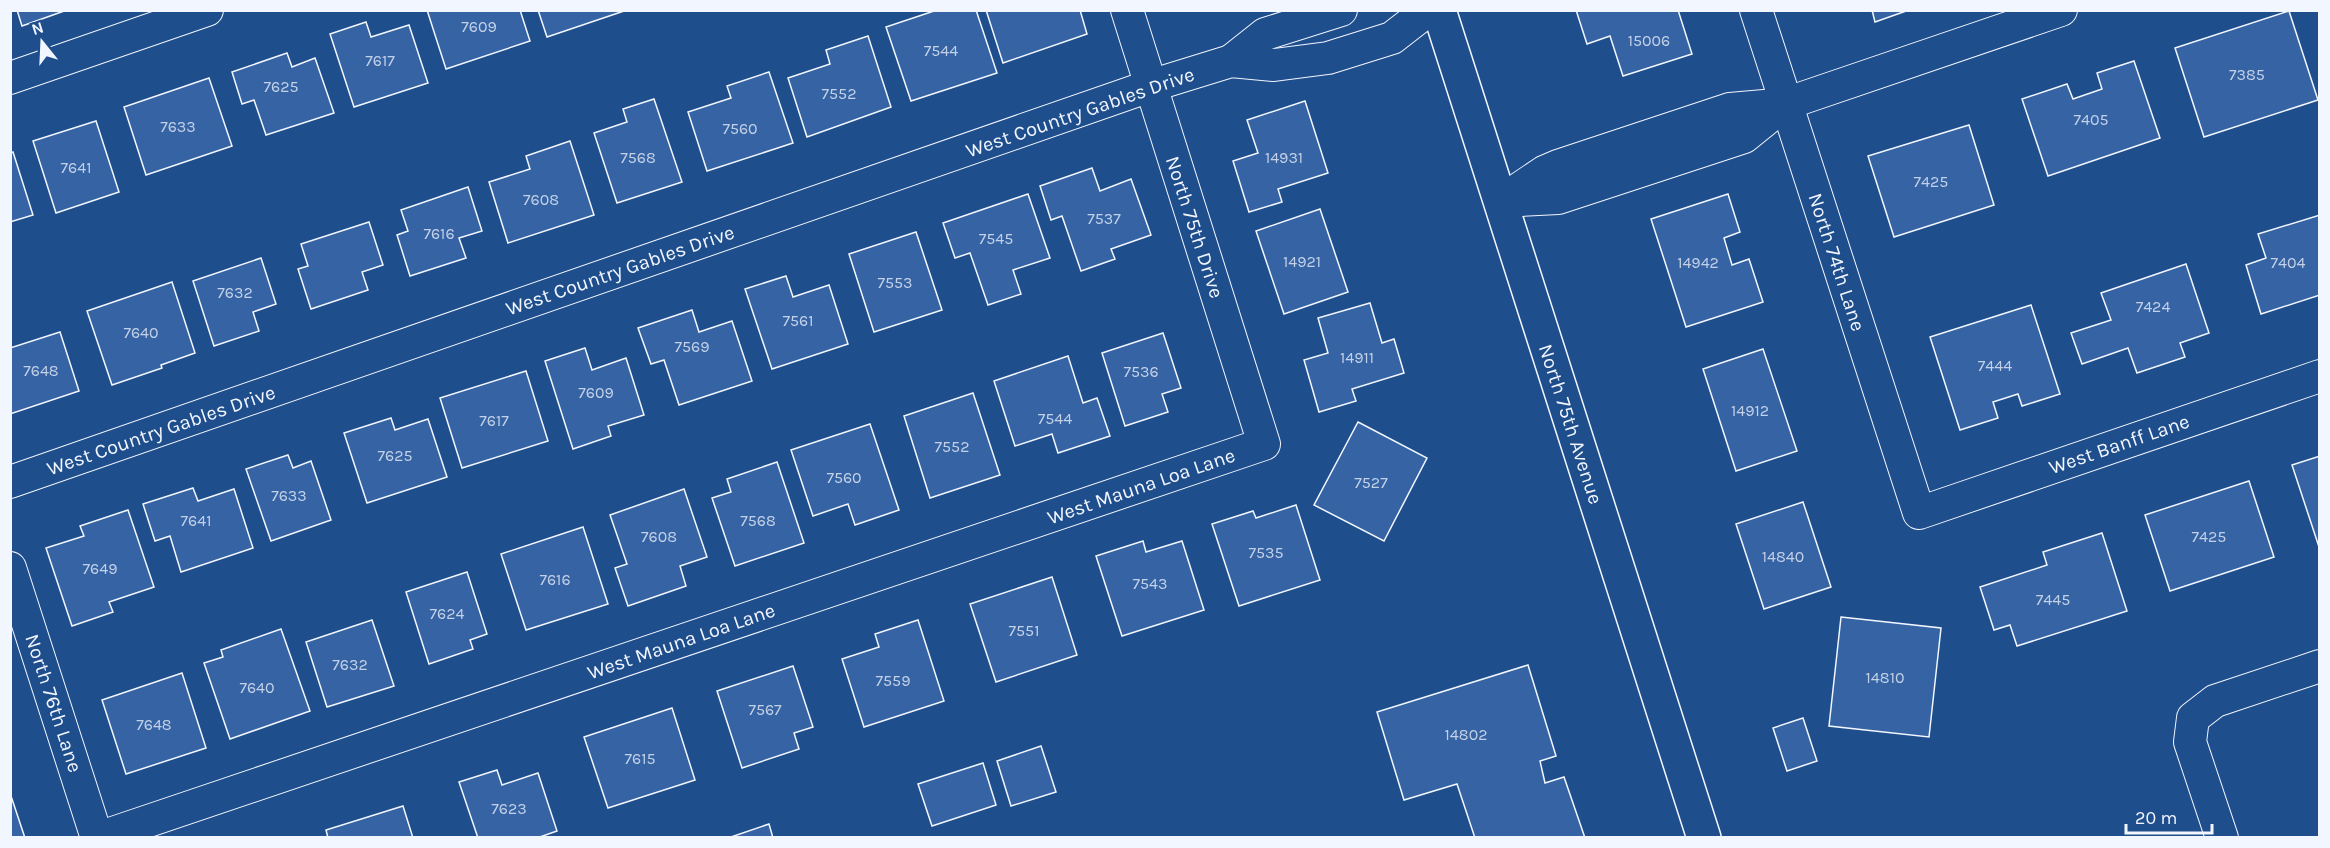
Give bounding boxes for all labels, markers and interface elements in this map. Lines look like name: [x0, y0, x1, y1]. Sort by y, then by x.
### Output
north arrow: [12, 12, 72, 72]
text: N: [29, 17, 46, 39]
house number: 7609: [461, 17, 497, 36]
house number: 15006: [1628, 31, 1670, 50]
house number: 7544: [924, 41, 958, 60]
house number: 7617: [365, 51, 395, 70]
street label: West Country Gables Drive: [963, 63, 1197, 162]
house number: 7385: [2229, 65, 2265, 84]
house number: 7625: [264, 77, 298, 96]
house number: 7552: [822, 84, 856, 103]
house number: 7405: [2074, 110, 2108, 129]
house number: 7633: [160, 117, 196, 136]
house number: 7560: [722, 119, 758, 138]
house number: 7568: [620, 148, 656, 167]
house number: 14931: [1265, 148, 1303, 167]
street label: North 75th Drive: [1161, 153, 1228, 301]
house number: 7641: [61, 158, 91, 177]
house number: 7425: [1914, 172, 1948, 191]
house number: 7608: [523, 190, 559, 209]
street label: North 74th Lane: [1803, 190, 1870, 334]
house number: 7537: [1087, 209, 1121, 228]
street label: West Country Gables Drive: [503, 221, 737, 320]
house number: 7616: [423, 224, 455, 243]
house number: 7545: [979, 229, 1013, 248]
house number: 14921: [1283, 252, 1321, 271]
house number: 14942: [1677, 253, 1719, 272]
house number: 7404: [2271, 253, 2305, 272]
house number: 7553: [877, 273, 913, 292]
house number: 7632: [217, 283, 253, 302]
house number: 7424: [2136, 297, 2170, 316]
house number: 7561: [783, 311, 814, 330]
house number: 7640: [123, 323, 159, 342]
house number: 7569: [675, 337, 709, 356]
street label: North 75th Avenue: [1534, 341, 1607, 507]
house number: 14911: [1340, 348, 1374, 367]
house number: 7444: [1978, 356, 2012, 375]
house number: 7648: [23, 361, 59, 380]
house number: 7536: [1123, 362, 1159, 381]
street label: West Country Gables Drive: [44, 381, 278, 480]
house number: 7609: [578, 383, 614, 402]
house number: 14912: [1731, 401, 1769, 420]
house number: 7544: [1038, 409, 1072, 428]
street label: West Banff Lane: [2046, 410, 2192, 479]
house number: 7617: [479, 411, 509, 430]
house number: 7552: [935, 437, 969, 456]
street label: West Mauna Loa Lane: [1044, 444, 1238, 529]
house number: 7625: [378, 446, 412, 465]
house number: 7560: [826, 468, 862, 487]
house number: 7527: [1354, 473, 1388, 492]
house number: 7633: [271, 486, 307, 505]
house number: 7641: [181, 511, 211, 530]
house number: 7568: [740, 511, 776, 530]
house number: 7608: [641, 527, 677, 546]
house number: 7425: [2192, 527, 2226, 546]
house number: 7535: [1248, 543, 1284, 562]
house number: 14840: [1762, 547, 1804, 566]
house number: 7649: [83, 559, 117, 578]
house number: 7616: [539, 570, 571, 589]
house number: 7543: [1133, 574, 1167, 593]
house number: 7445: [2036, 590, 2070, 609]
street label: West Mauna Loa Lane: [584, 599, 778, 684]
house number: 7624: [430, 604, 464, 623]
house number: 7551: [1009, 621, 1039, 640]
street label: North 76th Lane: [20, 631, 87, 775]
house number: 7632: [332, 655, 368, 674]
house number: 14810: [1866, 668, 1904, 687]
house number: 7559: [876, 671, 910, 690]
house number: 7640: [239, 678, 275, 697]
house number: 7567: [748, 700, 782, 719]
house number: 7648: [136, 715, 172, 734]
house number: 14802: [1445, 725, 1487, 744]
house number: 7615: [625, 749, 656, 768]
scale bar: [2126, 797, 2212, 835]
house number: 7623: [491, 799, 527, 818]
text: 20 m: [2135, 807, 2177, 829]

